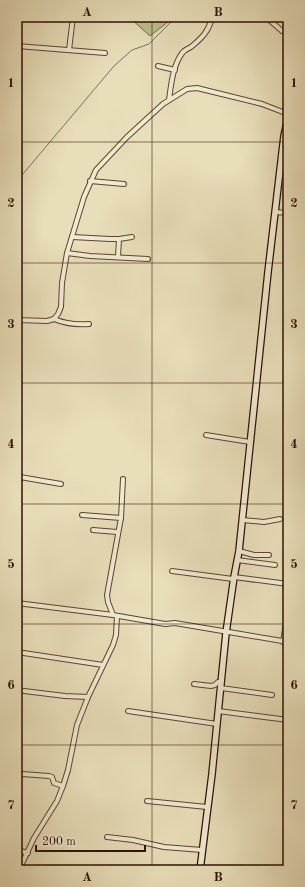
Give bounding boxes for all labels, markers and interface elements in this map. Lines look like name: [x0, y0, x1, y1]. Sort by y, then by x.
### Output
text: A: [82, 6, 92, 19]
text: B: [213, 6, 223, 19]
text: 1: [7, 77, 15, 90]
text: 1: [290, 77, 298, 90]
text: 2: [7, 197, 15, 210]
text: 2: [290, 197, 298, 210]
text: 3: [7, 318, 15, 331]
text: 3: [290, 318, 298, 331]
text: 4: [7, 438, 15, 451]
text: 4: [290, 438, 298, 451]
text: 5: [7, 558, 15, 571]
text: 5: [290, 558, 298, 571]
text: 6: [7, 679, 15, 692]
text: 6: [290, 679, 298, 692]
text: 7: [7, 799, 15, 812]
text: 7: [290, 799, 298, 812]
scale bar: [36, 827, 145, 853]
text: 200 m: [42, 836, 76, 848]
text: A: [82, 871, 92, 884]
text: B: [213, 871, 223, 884]

